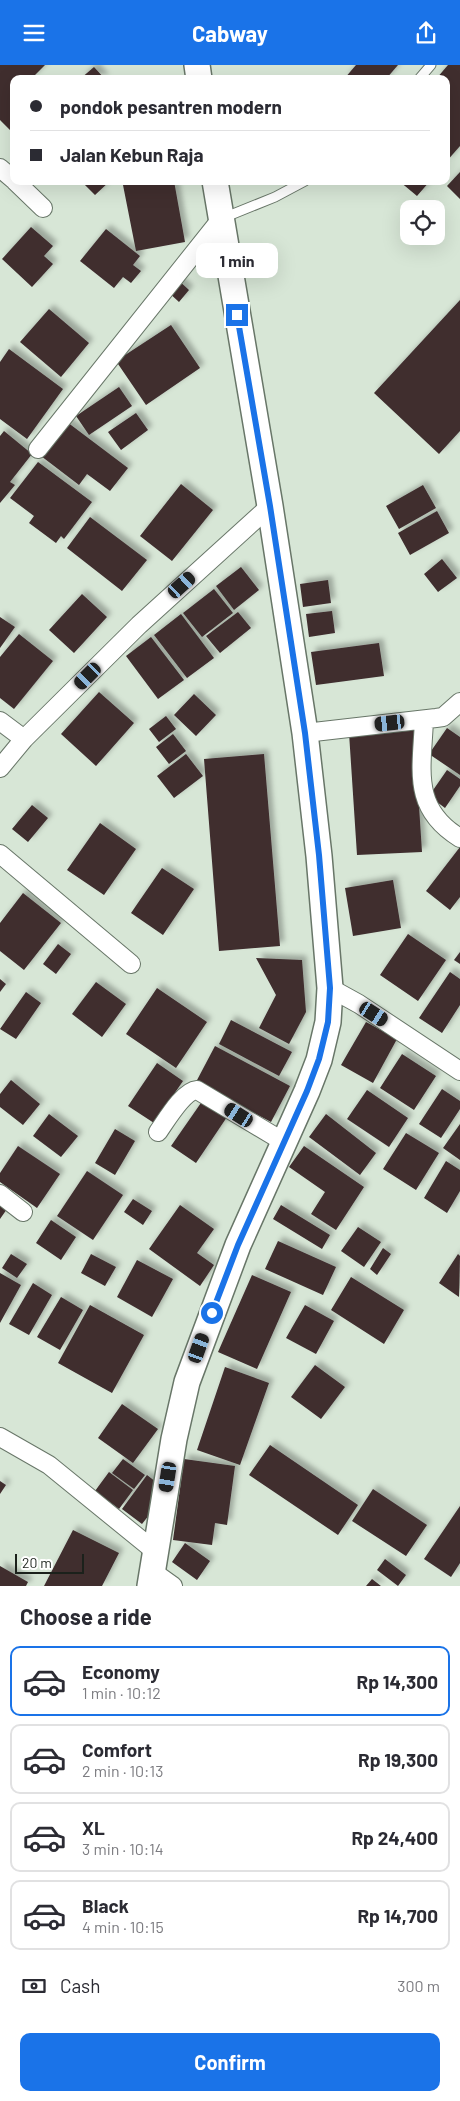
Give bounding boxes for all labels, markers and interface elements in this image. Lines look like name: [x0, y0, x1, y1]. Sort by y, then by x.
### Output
icon: menu: [20, 19, 48, 47]
icon: share: [412, 19, 440, 47]
text: Cabway: [192, 20, 268, 46]
text: pondok pesantren modern: [60, 95, 282, 118]
text: Jalan Kebun Raja: [60, 143, 203, 166]
map controls: [400, 200, 445, 245]
button: locate: [400, 200, 445, 245]
callout: 1 min: [196, 243, 278, 277]
text: 1 min: [219, 251, 255, 270]
route end: [226, 304, 248, 326]
car: [165, 569, 198, 601]
car: [72, 660, 103, 692]
car: [374, 714, 405, 732]
car: [357, 1000, 390, 1028]
car: [222, 1101, 255, 1129]
route start: [201, 1302, 223, 1324]
car: [186, 1331, 211, 1365]
car: [158, 1461, 177, 1493]
scale bar: [15, 1551, 84, 1574]
text: 20 m: [22, 1554, 52, 1571]
text: Choose a ride: [20, 1603, 152, 1629]
icon: car: [22, 1659, 67, 1704]
text: Economy: [82, 1660, 160, 1683]
text: Rp 14,300: [357, 1670, 438, 1693]
text: 1 min · 10:12: [82, 1683, 161, 1702]
icon: car: [22, 1737, 67, 1782]
text: Comfort: [82, 1738, 152, 1761]
text: Rp 19,300: [358, 1748, 438, 1771]
text: 2 min · 10:13: [82, 1761, 163, 1780]
icon: car: [22, 1815, 67, 1860]
text: XL: [82, 1816, 105, 1839]
text: Rp 24,400: [351, 1826, 438, 1849]
text: 3 min · 10:14: [82, 1839, 164, 1858]
icon: car: [22, 1893, 67, 1938]
text: Black: [82, 1894, 129, 1917]
text: Rp 14,700: [357, 1904, 438, 1927]
text: 4 min · 10:15: [82, 1917, 164, 1936]
icon: cash: [20, 1972, 48, 2000]
text: Cash: [60, 1974, 101, 1997]
text: 300 m: [397, 1976, 440, 1995]
button: Confirm: [20, 2033, 440, 2091]

